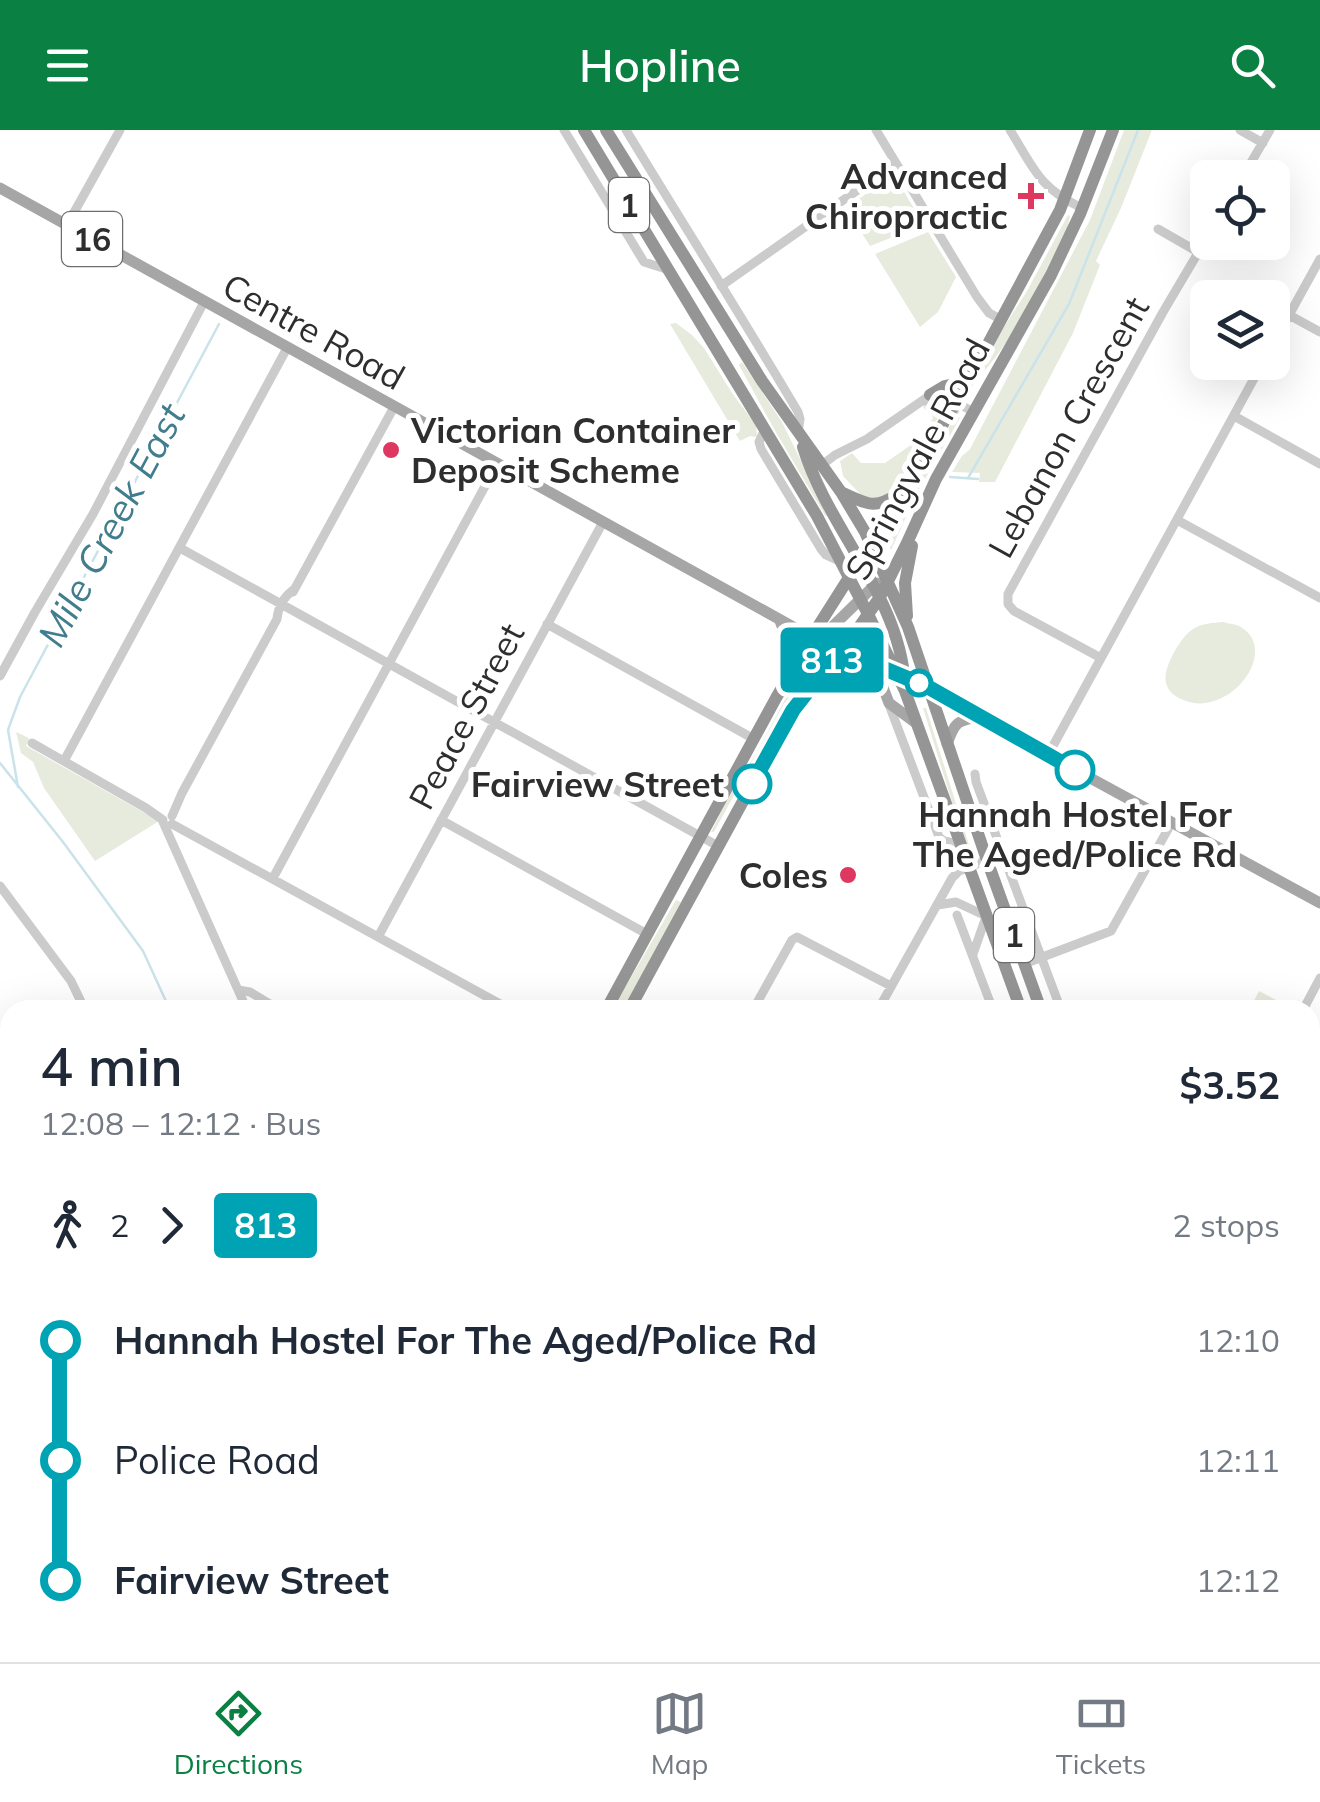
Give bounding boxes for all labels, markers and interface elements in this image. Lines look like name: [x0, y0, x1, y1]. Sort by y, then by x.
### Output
text: Hopline: [579, 37, 741, 93]
icon: menu: [40, 38, 95, 93]
icon: search: [1225, 38, 1280, 93]
place label: Advanced Chiropractic: [805, 154, 1008, 238]
map controls: [1190, 160, 1290, 380]
button: locate: [1190, 160, 1290, 260]
road number: 1: [609, 178, 649, 232]
marker: Advanced Chiropractic: [1018, 183, 1044, 209]
road number: 16: [62, 212, 122, 266]
street label: Centre Road: [215, 263, 413, 399]
button: layers: [1190, 280, 1290, 380]
street label: Lebanon Crescent: [978, 289, 1158, 565]
street label: Springvale Road: [835, 331, 999, 587]
water label: Mile Creek East: [27, 394, 196, 655]
place label: Victorian Container Deposit Scheme: [410, 408, 735, 492]
marker: Victorian Container Deposit Scheme: [380, 439, 402, 461]
street label: Peace Street: [399, 616, 533, 816]
line badge: 813: [774, 628, 890, 692]
text: 813: [800, 638, 864, 682]
unlabelled marker: [906, 670, 932, 696]
marker: Hannah Hostel For The Aged/Police Rd: [1056, 751, 1094, 789]
place label: Fairview Street: [471, 762, 724, 806]
marker: Fairview Street: [733, 765, 771, 803]
place label: Hannah Hostel For The Aged/Police Rd: [913, 792, 1237, 876]
place label: Coles: [739, 853, 828, 897]
marker: Coles: [837, 864, 859, 886]
road number: 1: [994, 908, 1034, 962]
text: 4 min: [40, 1031, 183, 1100]
text: $3.52: [1179, 1061, 1280, 1109]
text: 12:08 – 12:12 · Bus: [40, 1103, 321, 1143]
icon: walk: [40, 1198, 95, 1253]
icon: forward: [144, 1198, 199, 1253]
text: 813: [234, 1203, 297, 1247]
text: 2: [110, 1205, 129, 1245]
text: 2 stops: [1172, 1205, 1280, 1245]
text: Hannah Hostel For The Aged/Police Rd: [114, 1316, 817, 1364]
text: 12:10: [1196, 1320, 1280, 1360]
text: Police Road: [114, 1436, 320, 1484]
text: 12:11: [1196, 1440, 1280, 1480]
text: Fairview Street: [114, 1556, 389, 1604]
text: 12:12: [1196, 1560, 1280, 1600]
tab: Directions: [174, 1686, 303, 1781]
tab: Map: [651, 1686, 708, 1781]
tab: Tickets: [1056, 1686, 1146, 1781]

